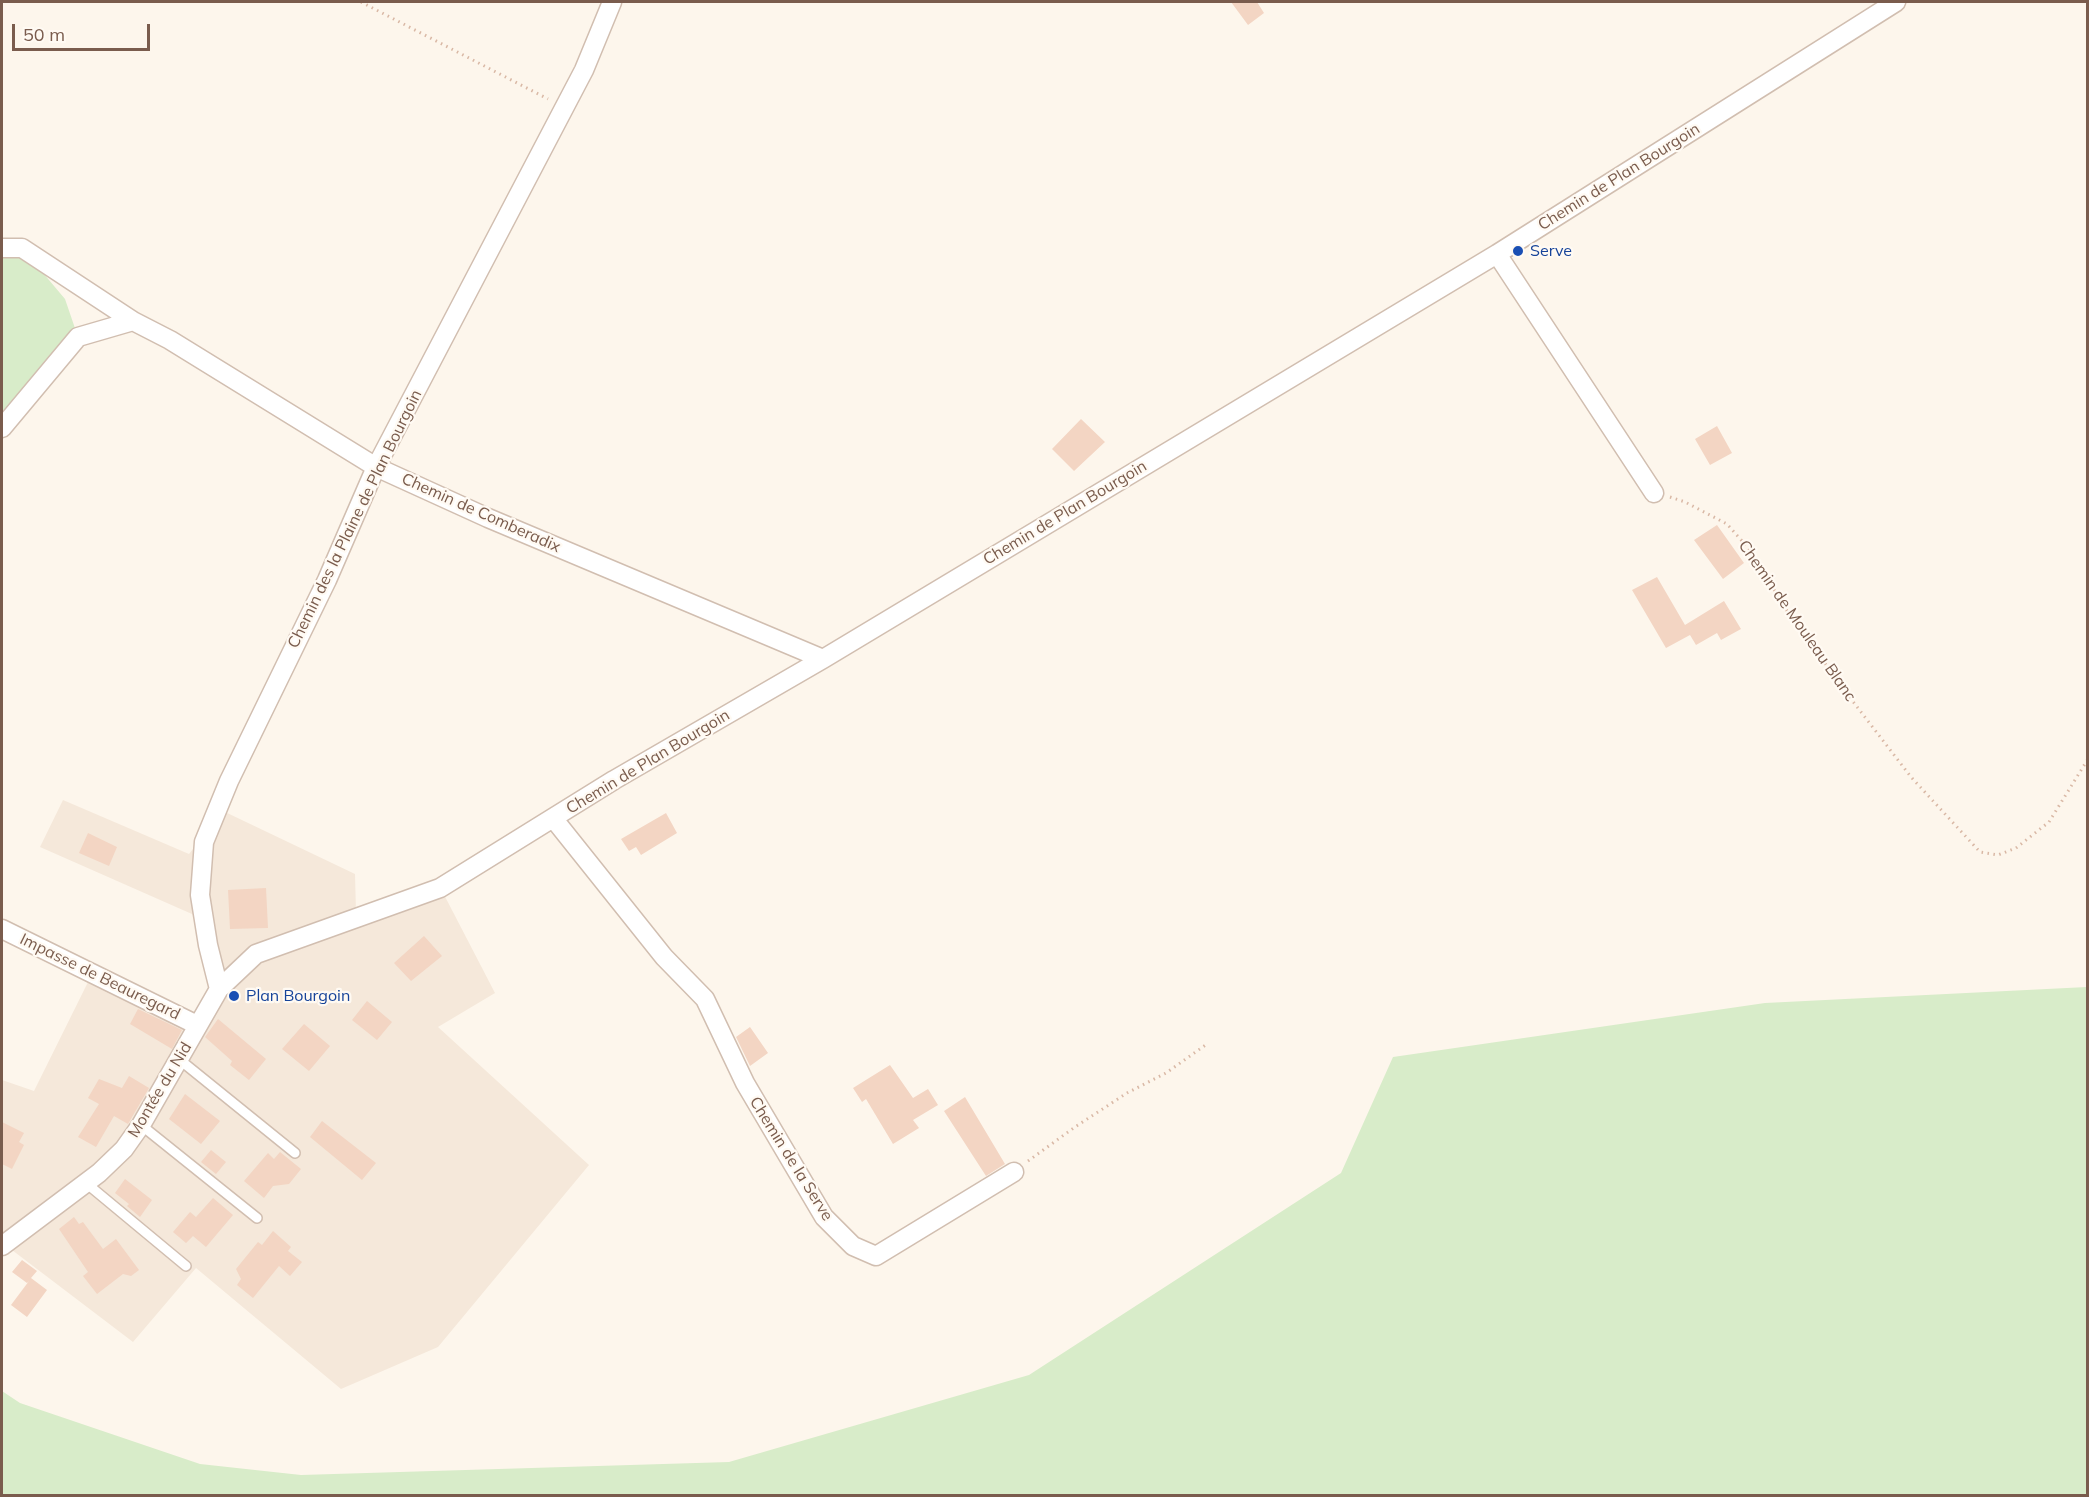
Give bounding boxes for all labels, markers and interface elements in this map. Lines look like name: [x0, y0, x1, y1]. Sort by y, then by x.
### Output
scale bar: [15, 12, 153, 50]
text: 50 m: [23, 23, 65, 46]
street label: Chemin de Plan Bourgoin: [1535, 119, 1703, 235]
place label: Serve: [1530, 241, 1572, 261]
marker: Serve: [1511, 244, 1525, 258]
street label: Chemin des la Plaine de Plan Bourgoin: [284, 387, 426, 651]
street label: Chemin de Plan Bourgoin: [980, 457, 1150, 569]
street label: Chemin de Comberadix: [398, 469, 564, 557]
street label: Chemin de Mouleau Blanc: [1734, 537, 1860, 705]
street label: Chemin de Plan Bourgoin: [563, 706, 733, 818]
street label: Impasse de Beauregard: [17, 930, 183, 1024]
place label: Plan Bourgoin: [246, 986, 350, 1006]
marker: Plan Bourgoin: [227, 989, 241, 1003]
street label: Montée du Nid: [124, 1039, 196, 1141]
street label: Chemin de la Serve: [745, 1093, 837, 1225]

